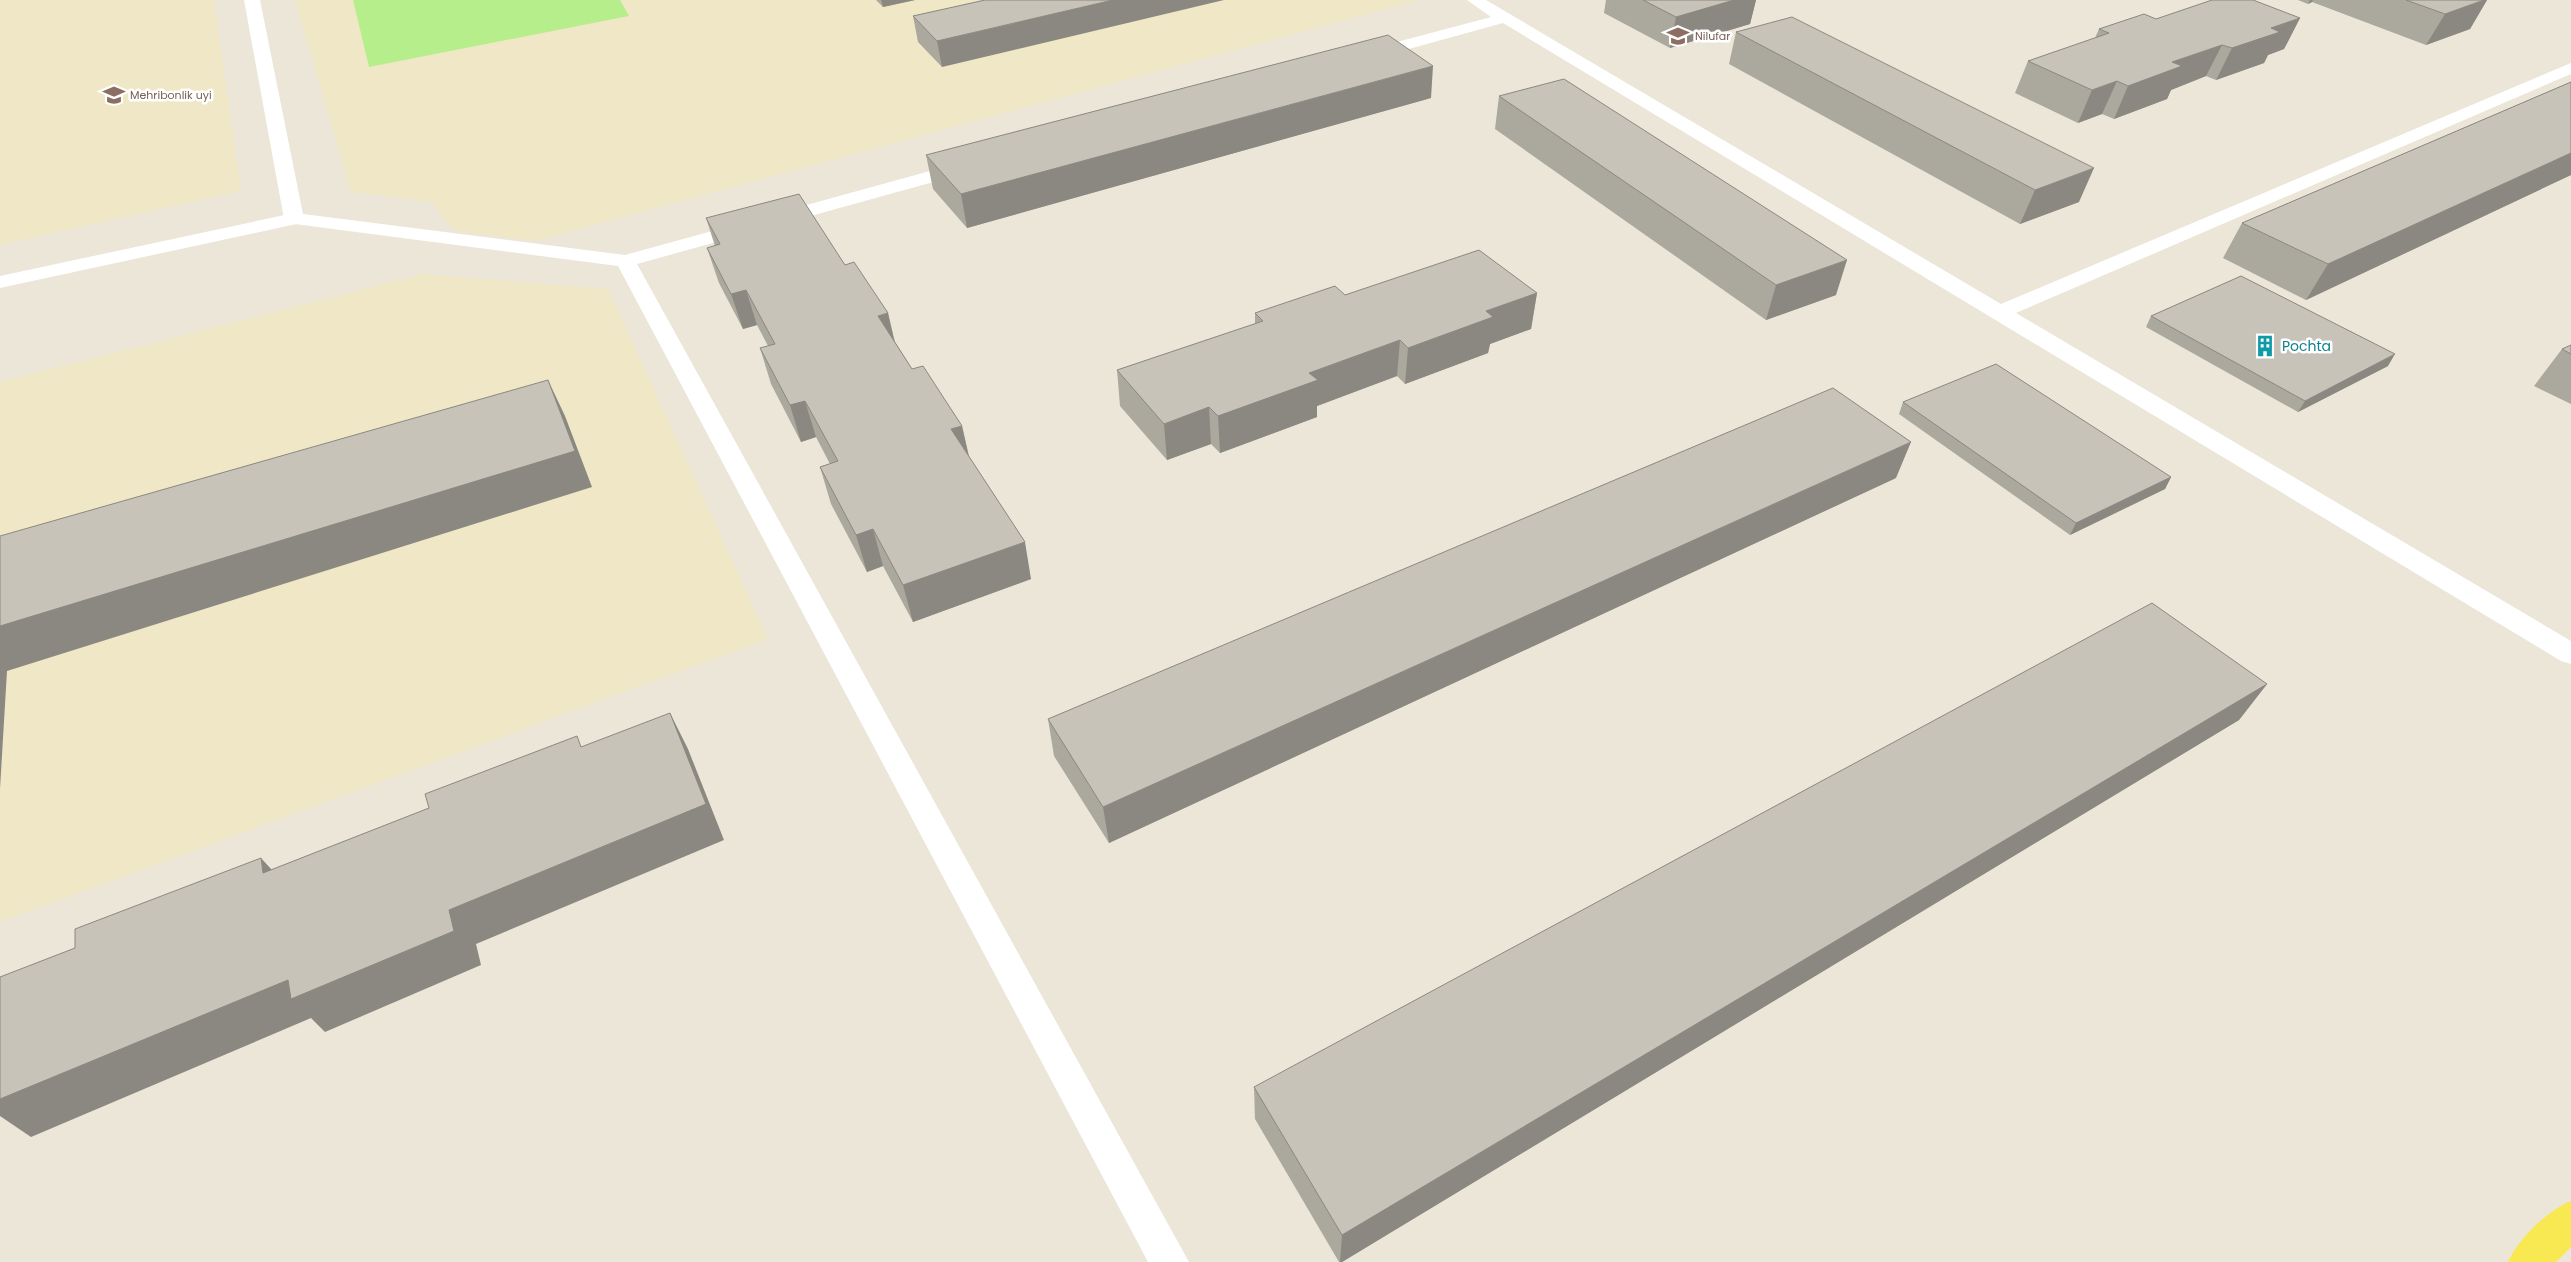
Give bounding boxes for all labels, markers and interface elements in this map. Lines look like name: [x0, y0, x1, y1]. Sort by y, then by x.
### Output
school or university icon: Nilufar: [1665, 23, 1691, 49]
place label: Nilufar: [1695, 28, 1730, 44]
school or university icon: Mehribonlik uyi: [101, 82, 127, 108]
place label: Mehribonlik uyi: [130, 87, 212, 103]
building icon: Pochta: [2252, 333, 2278, 359]
place label: Pochta: [2282, 336, 2331, 356]

